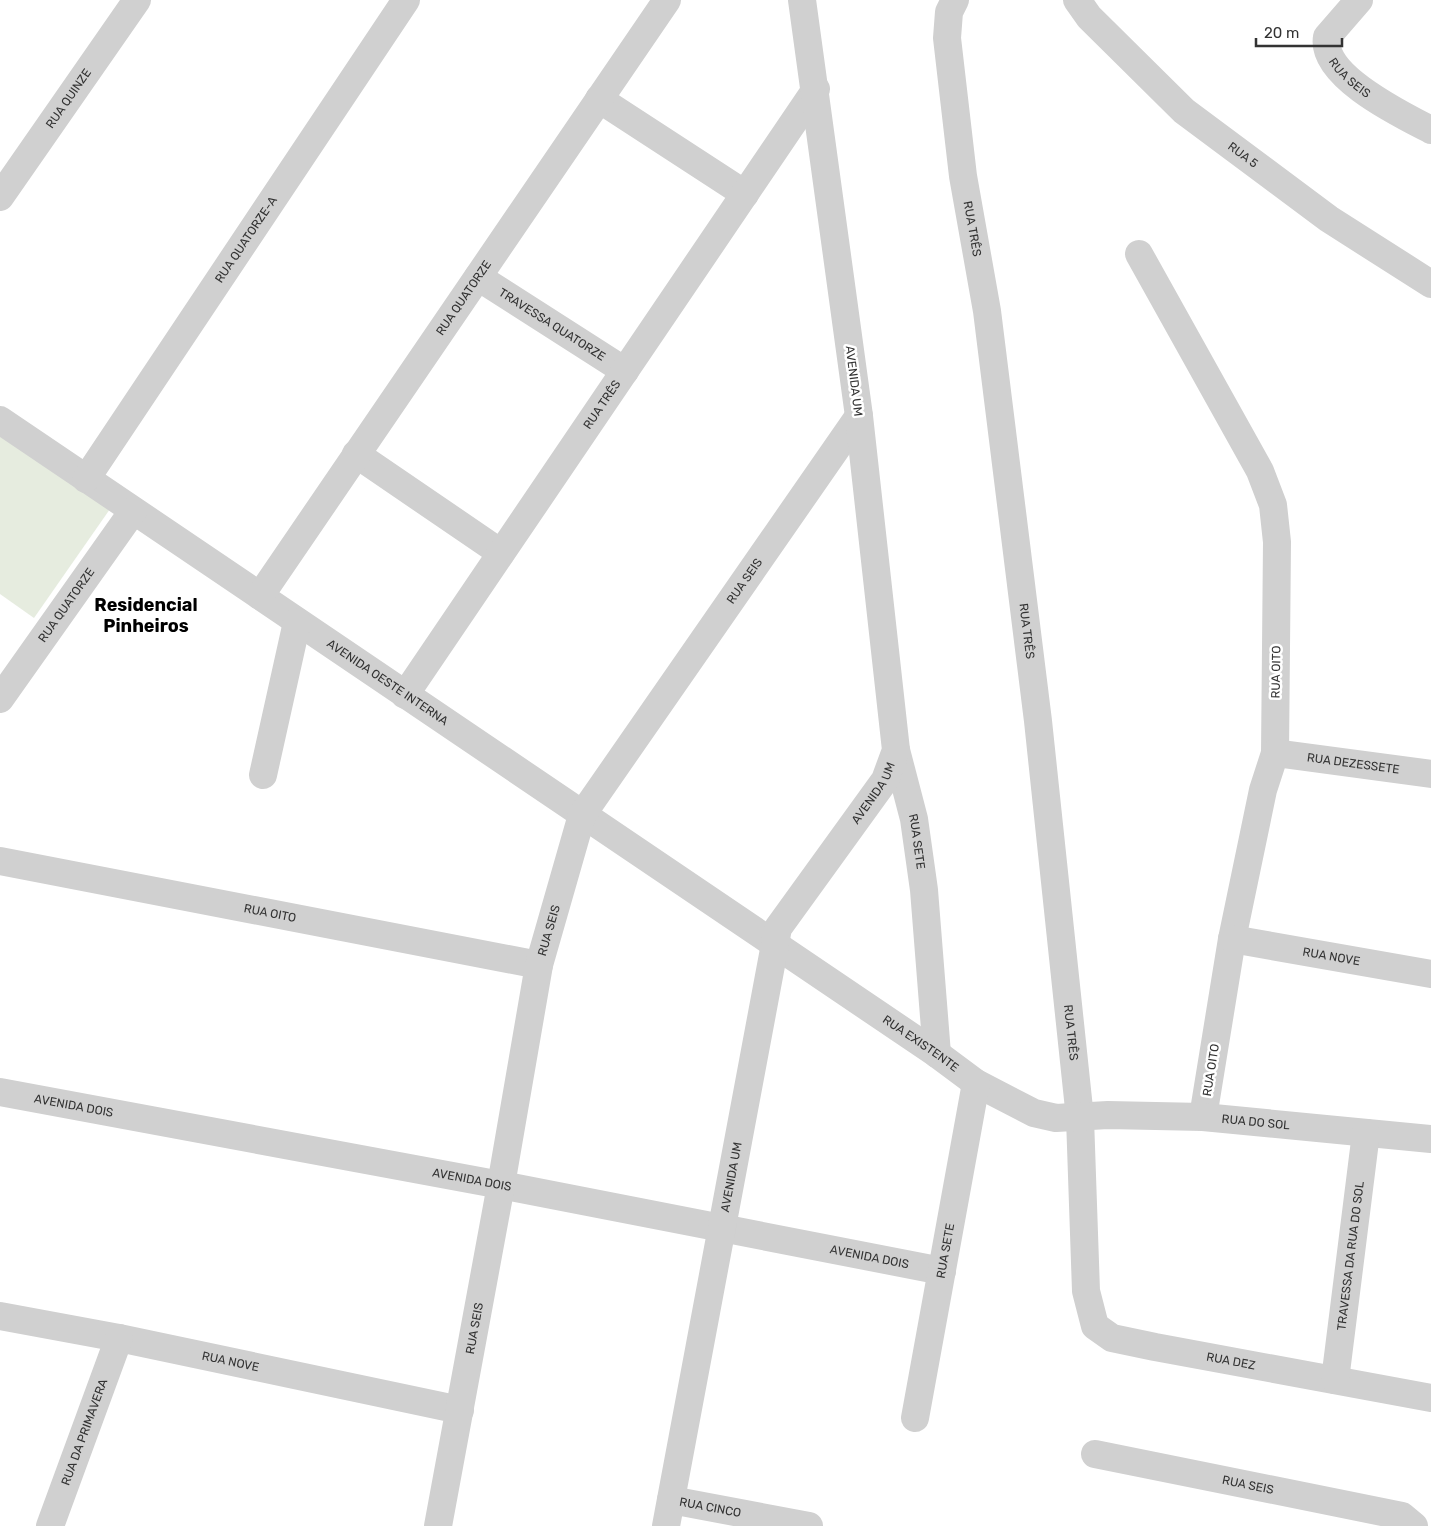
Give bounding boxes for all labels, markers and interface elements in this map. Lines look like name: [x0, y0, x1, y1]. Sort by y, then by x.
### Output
scale bar: [1256, 15, 1342, 47]
text: 20 m: [1264, 24, 1299, 42]
street label: RUA SEIS: [1326, 55, 1373, 101]
street label: RUA QUINZE: [43, 66, 94, 131]
street label: RUA 5: [1225, 139, 1261, 171]
street label: RUA QUATORZE-A: [212, 194, 280, 285]
street label: RUA TRÊS: [961, 200, 984, 258]
street label: RUA QUATORZE: [433, 258, 494, 338]
street label: TRAVESSA QUATORZE: [496, 285, 608, 364]
street label: AVENIDA UM: [843, 345, 865, 417]
street label: RUA TRÊS: [580, 377, 624, 432]
street label: RUA SEIS: [724, 555, 765, 606]
street label: RUA QUATORZE: [35, 565, 97, 645]
district label: Residencial Pinheiros: [94, 594, 198, 637]
street label: RUA TRÊS: [1016, 602, 1037, 660]
street label: AVENIDA OESTE INTERNA: [324, 636, 451, 728]
street label: RUA OITO: [1269, 645, 1283, 699]
street label: RUA DEZESSETE: [1306, 750, 1400, 777]
street label: AVENIDA UM: [849, 760, 898, 827]
street label: RUA SETE: [906, 812, 928, 870]
street label: RUA OITO: [243, 901, 297, 925]
street label: RUA SEIS: [535, 903, 563, 958]
street label: RUA NOVE: [1302, 945, 1361, 968]
street label: RUA TRÊS: [1061, 1004, 1081, 1061]
street label: RUA EXISTENTE: [880, 1012, 961, 1075]
street label: RUA OITO: [1200, 1043, 1222, 1097]
street label: AVENIDA DOIS: [33, 1091, 114, 1120]
street label: RUA DO SOL: [1221, 1112, 1291, 1132]
street label: AVENIDA UM: [718, 1141, 745, 1213]
street label: AVENIDA DOIS: [431, 1165, 513, 1194]
street label: TRAVESSA DA RUA DO SOL: [1334, 1180, 1367, 1331]
street label: RUA SETE: [934, 1222, 957, 1279]
street label: AVENIDA DOIS: [829, 1242, 910, 1271]
street label: RUA SEIS: [463, 1301, 486, 1355]
street label: RUA NOVE: [201, 1349, 260, 1374]
street label: RUA DEZ: [1205, 1350, 1256, 1372]
street label: RUA DA PRIMAVERA: [58, 1377, 110, 1487]
street label: RUA SEIS: [1221, 1473, 1275, 1497]
street label: RUA CINCO: [678, 1495, 742, 1520]

